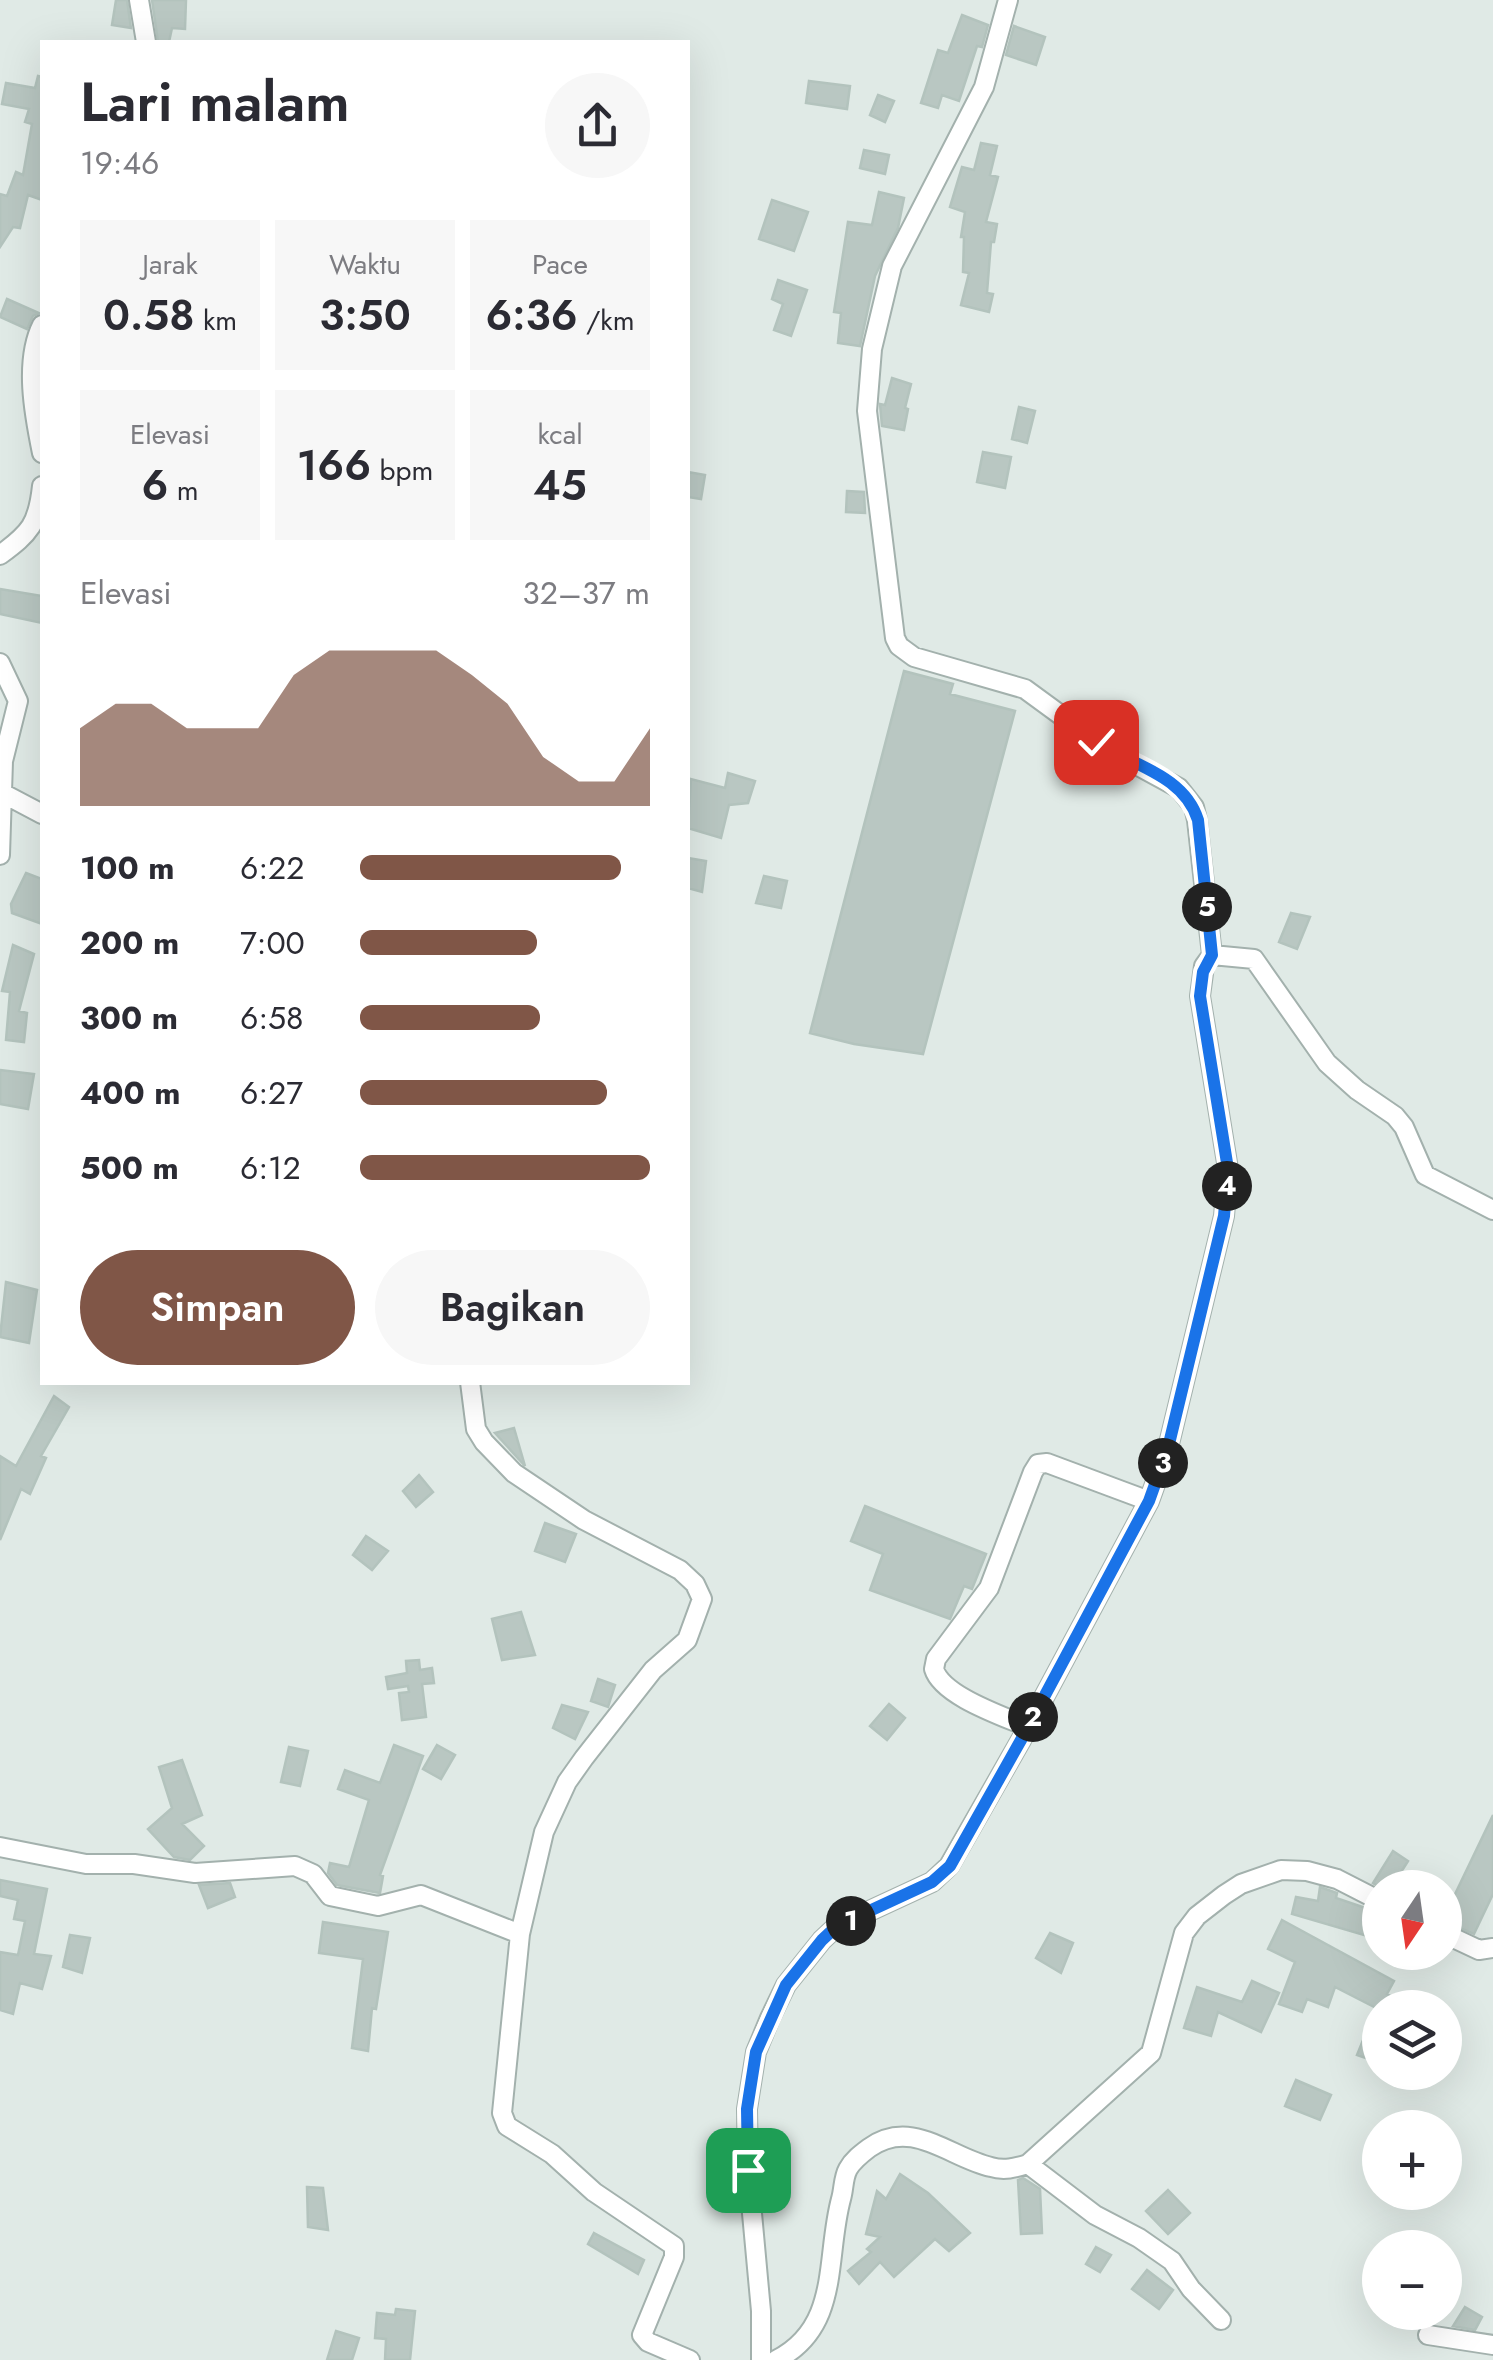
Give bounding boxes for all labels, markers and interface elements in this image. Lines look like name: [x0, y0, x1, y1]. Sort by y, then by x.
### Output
text: Lari malam: [80, 62, 350, 142]
button: share: [545, 73, 650, 178]
text: 19:46: [80, 140, 160, 186]
text: Jarak: [142, 244, 198, 285]
text: Waktu: [329, 244, 401, 285]
text: Pace: [532, 244, 588, 285]
text: 0.58: [103, 285, 195, 346]
text: 3:50: [319, 285, 411, 346]
text: 6:36: [485, 285, 578, 346]
text: km: [195, 300, 237, 341]
text: /km: [578, 300, 635, 341]
text: Elevasi: [130, 414, 210, 455]
text: kcal: [537, 414, 583, 455]
text: 166: [297, 435, 371, 496]
text: bpm: [371, 450, 433, 491]
text: 6: [141, 455, 168, 516]
text: 45: [533, 455, 587, 516]
text: m: [168, 470, 199, 511]
text: Elevasi: [80, 570, 172, 616]
text: 32–37 m: [522, 570, 650, 616]
pin: [1054, 700, 1139, 785]
icon: check: [1069, 715, 1124, 770]
text: 100 m: [80, 845, 175, 891]
text: 6:22: [240, 845, 304, 891]
pin: 5: [1182, 882, 1232, 932]
text: 5: [1198, 886, 1216, 927]
text: 200 m: [80, 920, 179, 966]
text: 7:00: [240, 920, 305, 966]
text: 300 m: [80, 995, 178, 1041]
text: 6:58: [240, 995, 304, 1041]
text: 400 m: [80, 1070, 181, 1116]
text: 6:27: [240, 1070, 303, 1116]
text: 500 m: [80, 1145, 179, 1191]
text: 6:12: [240, 1145, 301, 1191]
pin: 4: [1202, 1161, 1252, 1211]
text: 4: [1217, 1165, 1237, 1206]
button: Simpan: [80, 1250, 355, 1365]
button: Bagikan: [375, 1250, 650, 1365]
pin: 3: [1138, 1438, 1188, 1488]
text: 3: [1154, 1442, 1172, 1483]
pin: 2: [1008, 1692, 1058, 1742]
text: 2: [1024, 1696, 1042, 1737]
north arrow: [1362, 1870, 1462, 1970]
map controls: [1362, 1870, 1462, 2330]
pin: 1: [826, 1896, 876, 1946]
text: 1: [844, 1900, 858, 1941]
button: layers: [1362, 1990, 1462, 2090]
button: +: [1362, 2110, 1462, 2210]
pin: [706, 2128, 791, 2213]
icon: arrive: [721, 2143, 776, 2198]
button: −: [1362, 2230, 1462, 2330]

